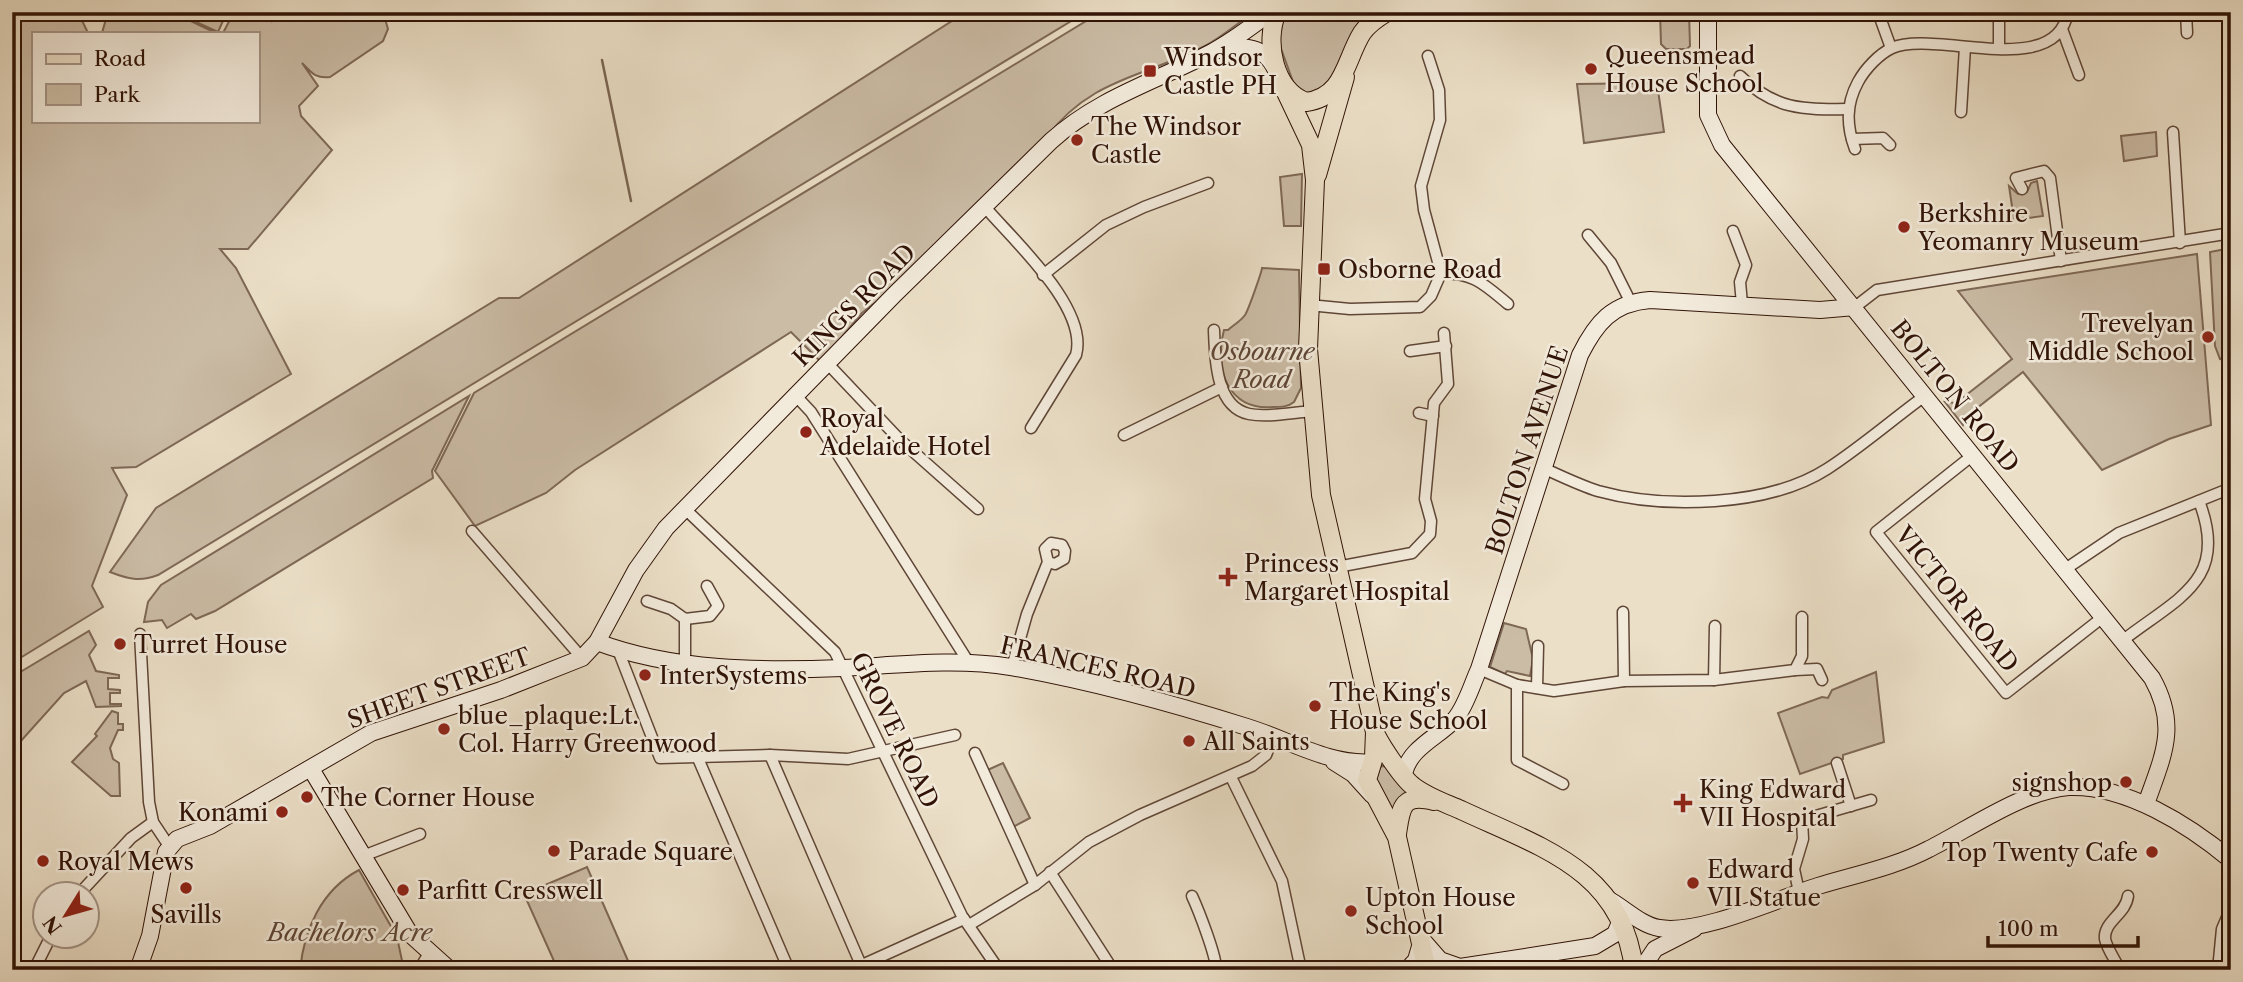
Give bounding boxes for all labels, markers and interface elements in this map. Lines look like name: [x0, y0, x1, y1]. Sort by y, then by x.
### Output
legend: [32, 32, 259, 122]
place label: Queensmead House School: [1605, 41, 1763, 98]
place label: Windsor Castle PH: [1163, 43, 1277, 100]
text: Road: [94, 46, 146, 71]
marker: Queensmead House School: [1583, 61, 1599, 77]
marker: Windsor Castle PH: [1142, 63, 1158, 79]
text: Park: [94, 82, 140, 107]
place label: The Windsor Castle: [1091, 112, 1241, 169]
marker: The Windsor Castle: [1069, 132, 1085, 148]
place label: Berkshire Yeomanry Museum: [1917, 199, 2139, 256]
marker: Berkshire Yeomanry Museum: [1896, 219, 1912, 235]
street label: KINGS ROAD: [787, 238, 921, 372]
place label: Osborne Road: [1338, 255, 1502, 284]
marker: Osborne Road: [1316, 261, 1332, 277]
place label: Trevelyan Middle School: [2028, 309, 2194, 366]
street label: BOLTON ROAD: [1885, 314, 2025, 478]
marker: Trevelyan Middle School: [2200, 329, 2216, 345]
park label: Osbourne Road: [1209, 337, 1316, 394]
street label: BOLTON AVENUE: [1480, 342, 1574, 558]
place label: Royal Adelaide Hotel: [819, 404, 991, 461]
marker: Royal Adelaide Hotel: [798, 424, 814, 440]
street label: VICTOR ROAD: [1889, 520, 2025, 678]
place label: Princess Margaret Hospital: [1244, 549, 1450, 606]
marker: Princess Margaret Hospital: [1218, 567, 1238, 587]
place label: Turret House: [134, 630, 288, 659]
street label: FRANCES ROAD: [997, 630, 1199, 704]
marker: Turret House: [112, 636, 128, 652]
street label: SHEET STREET: [343, 641, 535, 735]
street label: GROVE ROAD: [845, 647, 945, 813]
place label: InterSystems: [659, 661, 807, 690]
marker: InterSystems: [637, 667, 653, 683]
place label: The King's House School: [1329, 678, 1487, 735]
marker: The King's House School: [1307, 698, 1323, 714]
place label: blue_plaque:Lt. Col. Harry Greenwood: [458, 701, 717, 758]
marker: blue_plaque:Lt. Col. Harry Greenwood: [436, 721, 452, 737]
place label: All Saints: [1202, 727, 1310, 756]
marker: All Saints: [1181, 733, 1197, 749]
place label: signshop: [2012, 768, 2112, 797]
marker: signshop: [2118, 774, 2134, 790]
place label: King Edward VII Hospital: [1698, 775, 1847, 832]
place label: The Corner House: [321, 783, 535, 812]
marker: The Corner House: [299, 789, 315, 805]
marker: King Edward VII Hospital: [1673, 793, 1693, 813]
place label: Konami: [178, 798, 268, 827]
marker: Konami: [274, 804, 290, 820]
place label: Parade Square: [568, 837, 733, 866]
place label: Top Twenty Cafe: [1942, 838, 2138, 867]
marker: Parade Square: [546, 843, 562, 859]
marker: Top Twenty Cafe: [2144, 844, 2160, 860]
place label: Royal Mews: [57, 847, 194, 876]
marker: Royal Mews: [35, 853, 51, 869]
place label: Edward VII Statue: [1706, 855, 1821, 912]
marker: Edward VII Statue: [1685, 875, 1701, 891]
place label: Parfitt Cresswell: [417, 876, 603, 905]
north arrow: [32, 880, 102, 950]
marker: Savills: [178, 880, 194, 896]
marker: Parfitt Cresswell: [395, 882, 411, 898]
place label: Upton House School: [1365, 883, 1516, 940]
place label: Savills: [150, 900, 222, 929]
marker: Upton House School: [1343, 903, 1359, 919]
scale bar: [1988, 905, 2138, 949]
text: N: [39, 911, 67, 938]
text: 100 m: [1998, 916, 2059, 941]
park label: Bachelors Acre: [266, 918, 434, 947]

